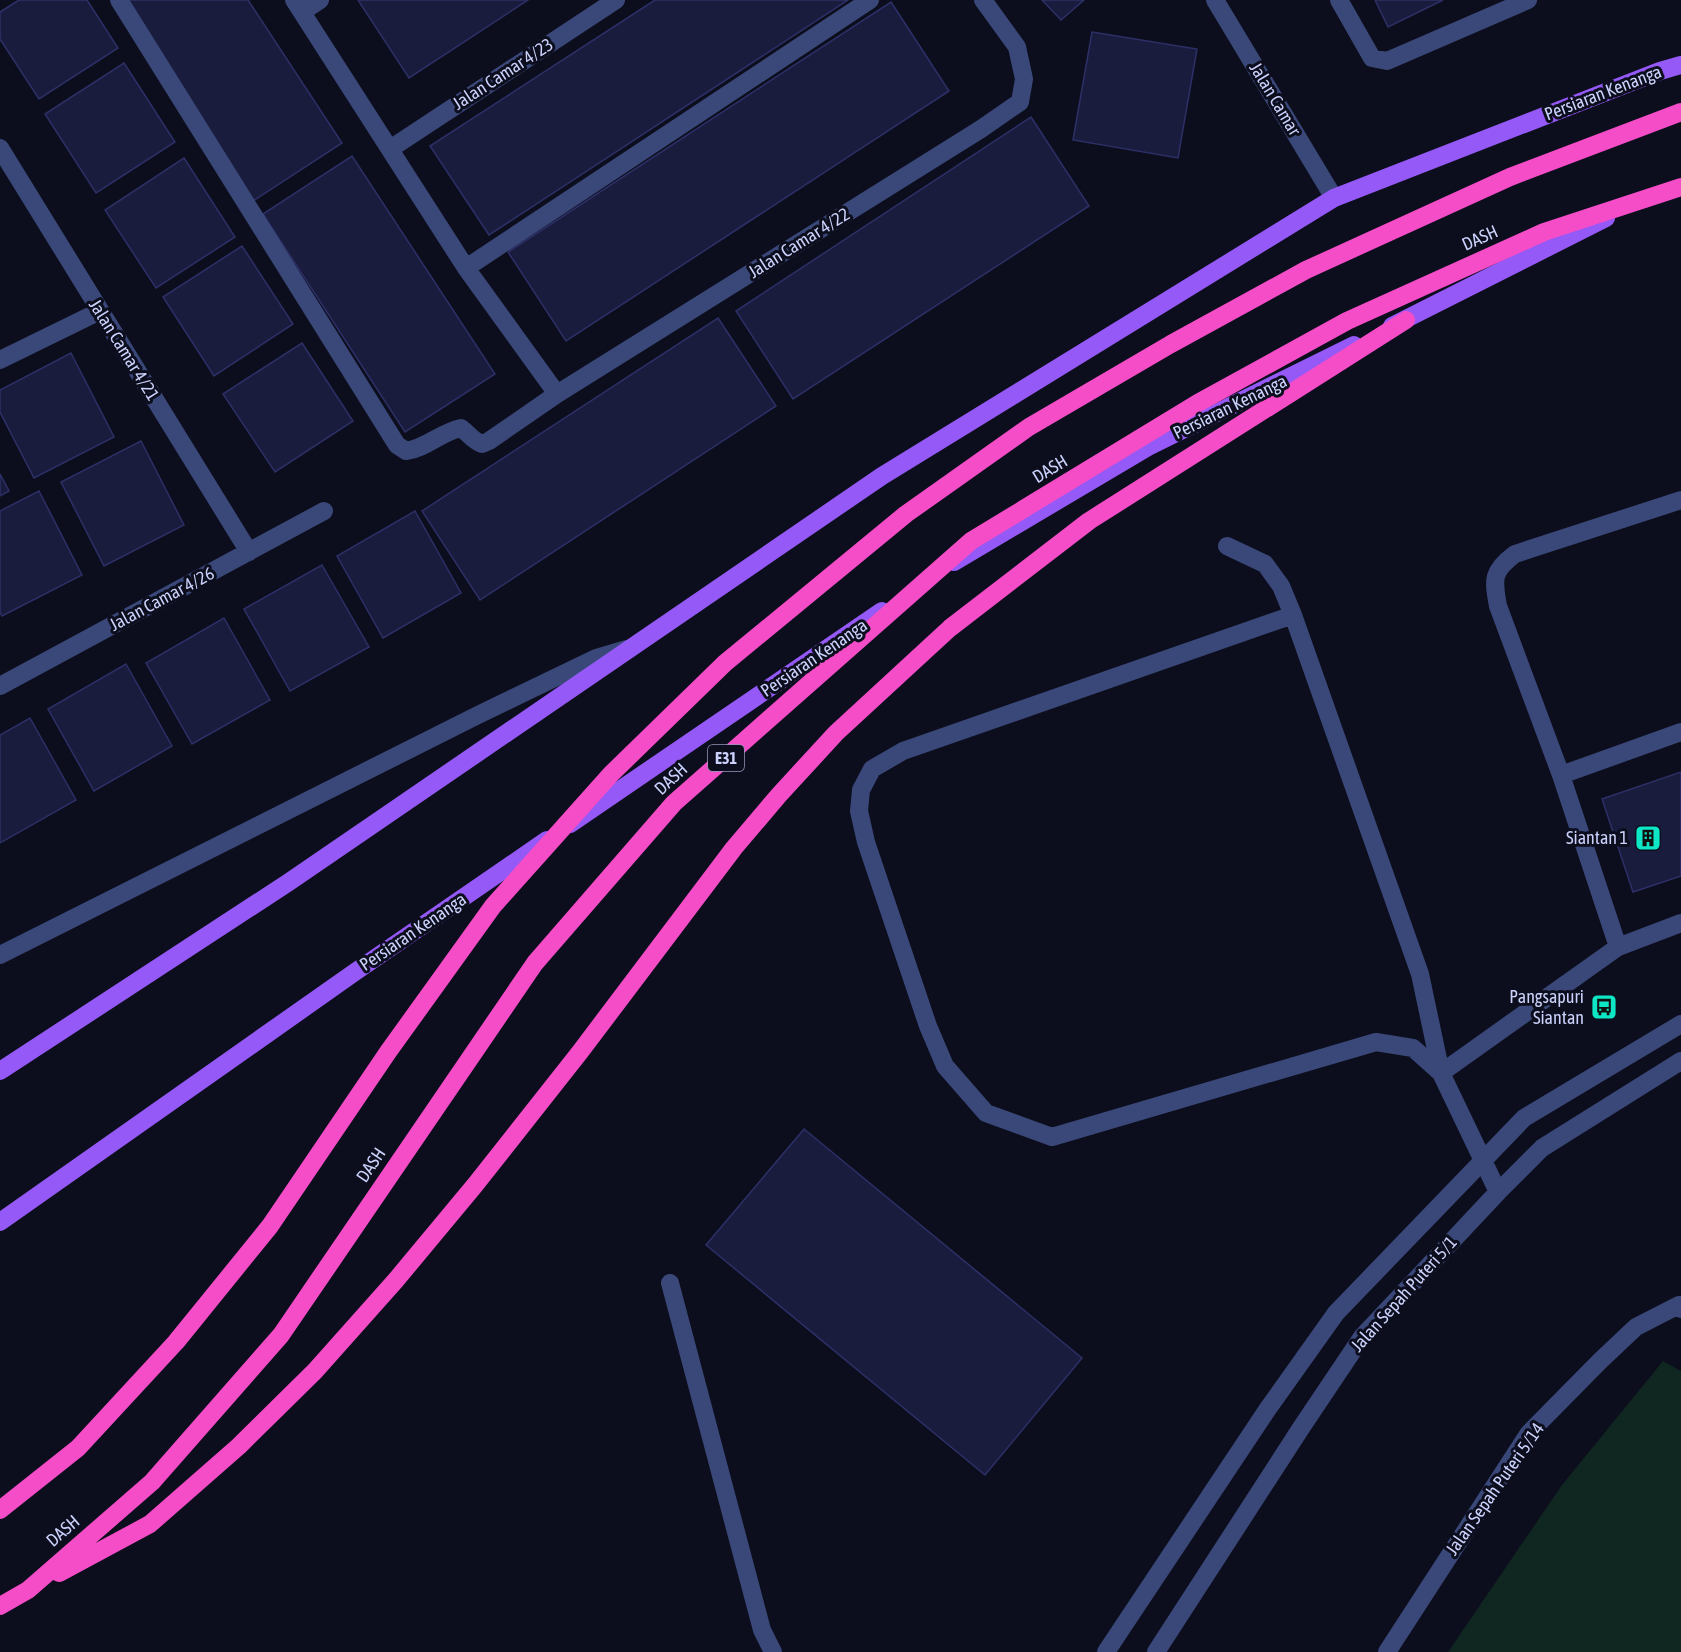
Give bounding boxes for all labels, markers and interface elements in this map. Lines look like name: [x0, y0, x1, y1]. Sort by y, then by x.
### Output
street label: Jalan Camar 4/23: [449, 33, 557, 114]
street label: Jalan Camar: [1245, 58, 1306, 140]
street label: Persiaran Kenanga: [1541, 61, 1664, 125]
street label: Jalan Camar 4/22: [744, 203, 853, 282]
street label: DASH: [1459, 220, 1501, 255]
street label: Jalan Camar 4/21: [85, 295, 164, 404]
street label: Persiaran Kenanga: [1170, 370, 1290, 443]
street label: DASH: [1029, 450, 1071, 487]
street label: Jalan Camar 4/26: [106, 562, 218, 635]
street label: Persiaran Kenanga: [757, 614, 871, 701]
road number: E31: [708, 745, 744, 771]
street label: DASH: [650, 758, 691, 799]
building icon: Siantan 1: [1633, 823, 1663, 853]
place label: Siantan 1: [1566, 827, 1628, 848]
street label: Persiaran Kenanga: [356, 888, 470, 975]
place label: Pangsapuri Siantan: [1509, 986, 1584, 1028]
bus stop icon: Pangsapuri Siantan: [1589, 992, 1619, 1022]
street label: DASH: [352, 1144, 390, 1186]
street label: Jalan Sepah Puteri 5/1: [1346, 1232, 1461, 1356]
street label: Jalan Sepah Puteri 5/14: [1441, 1419, 1548, 1559]
street label: DASH: [42, 1511, 83, 1551]

